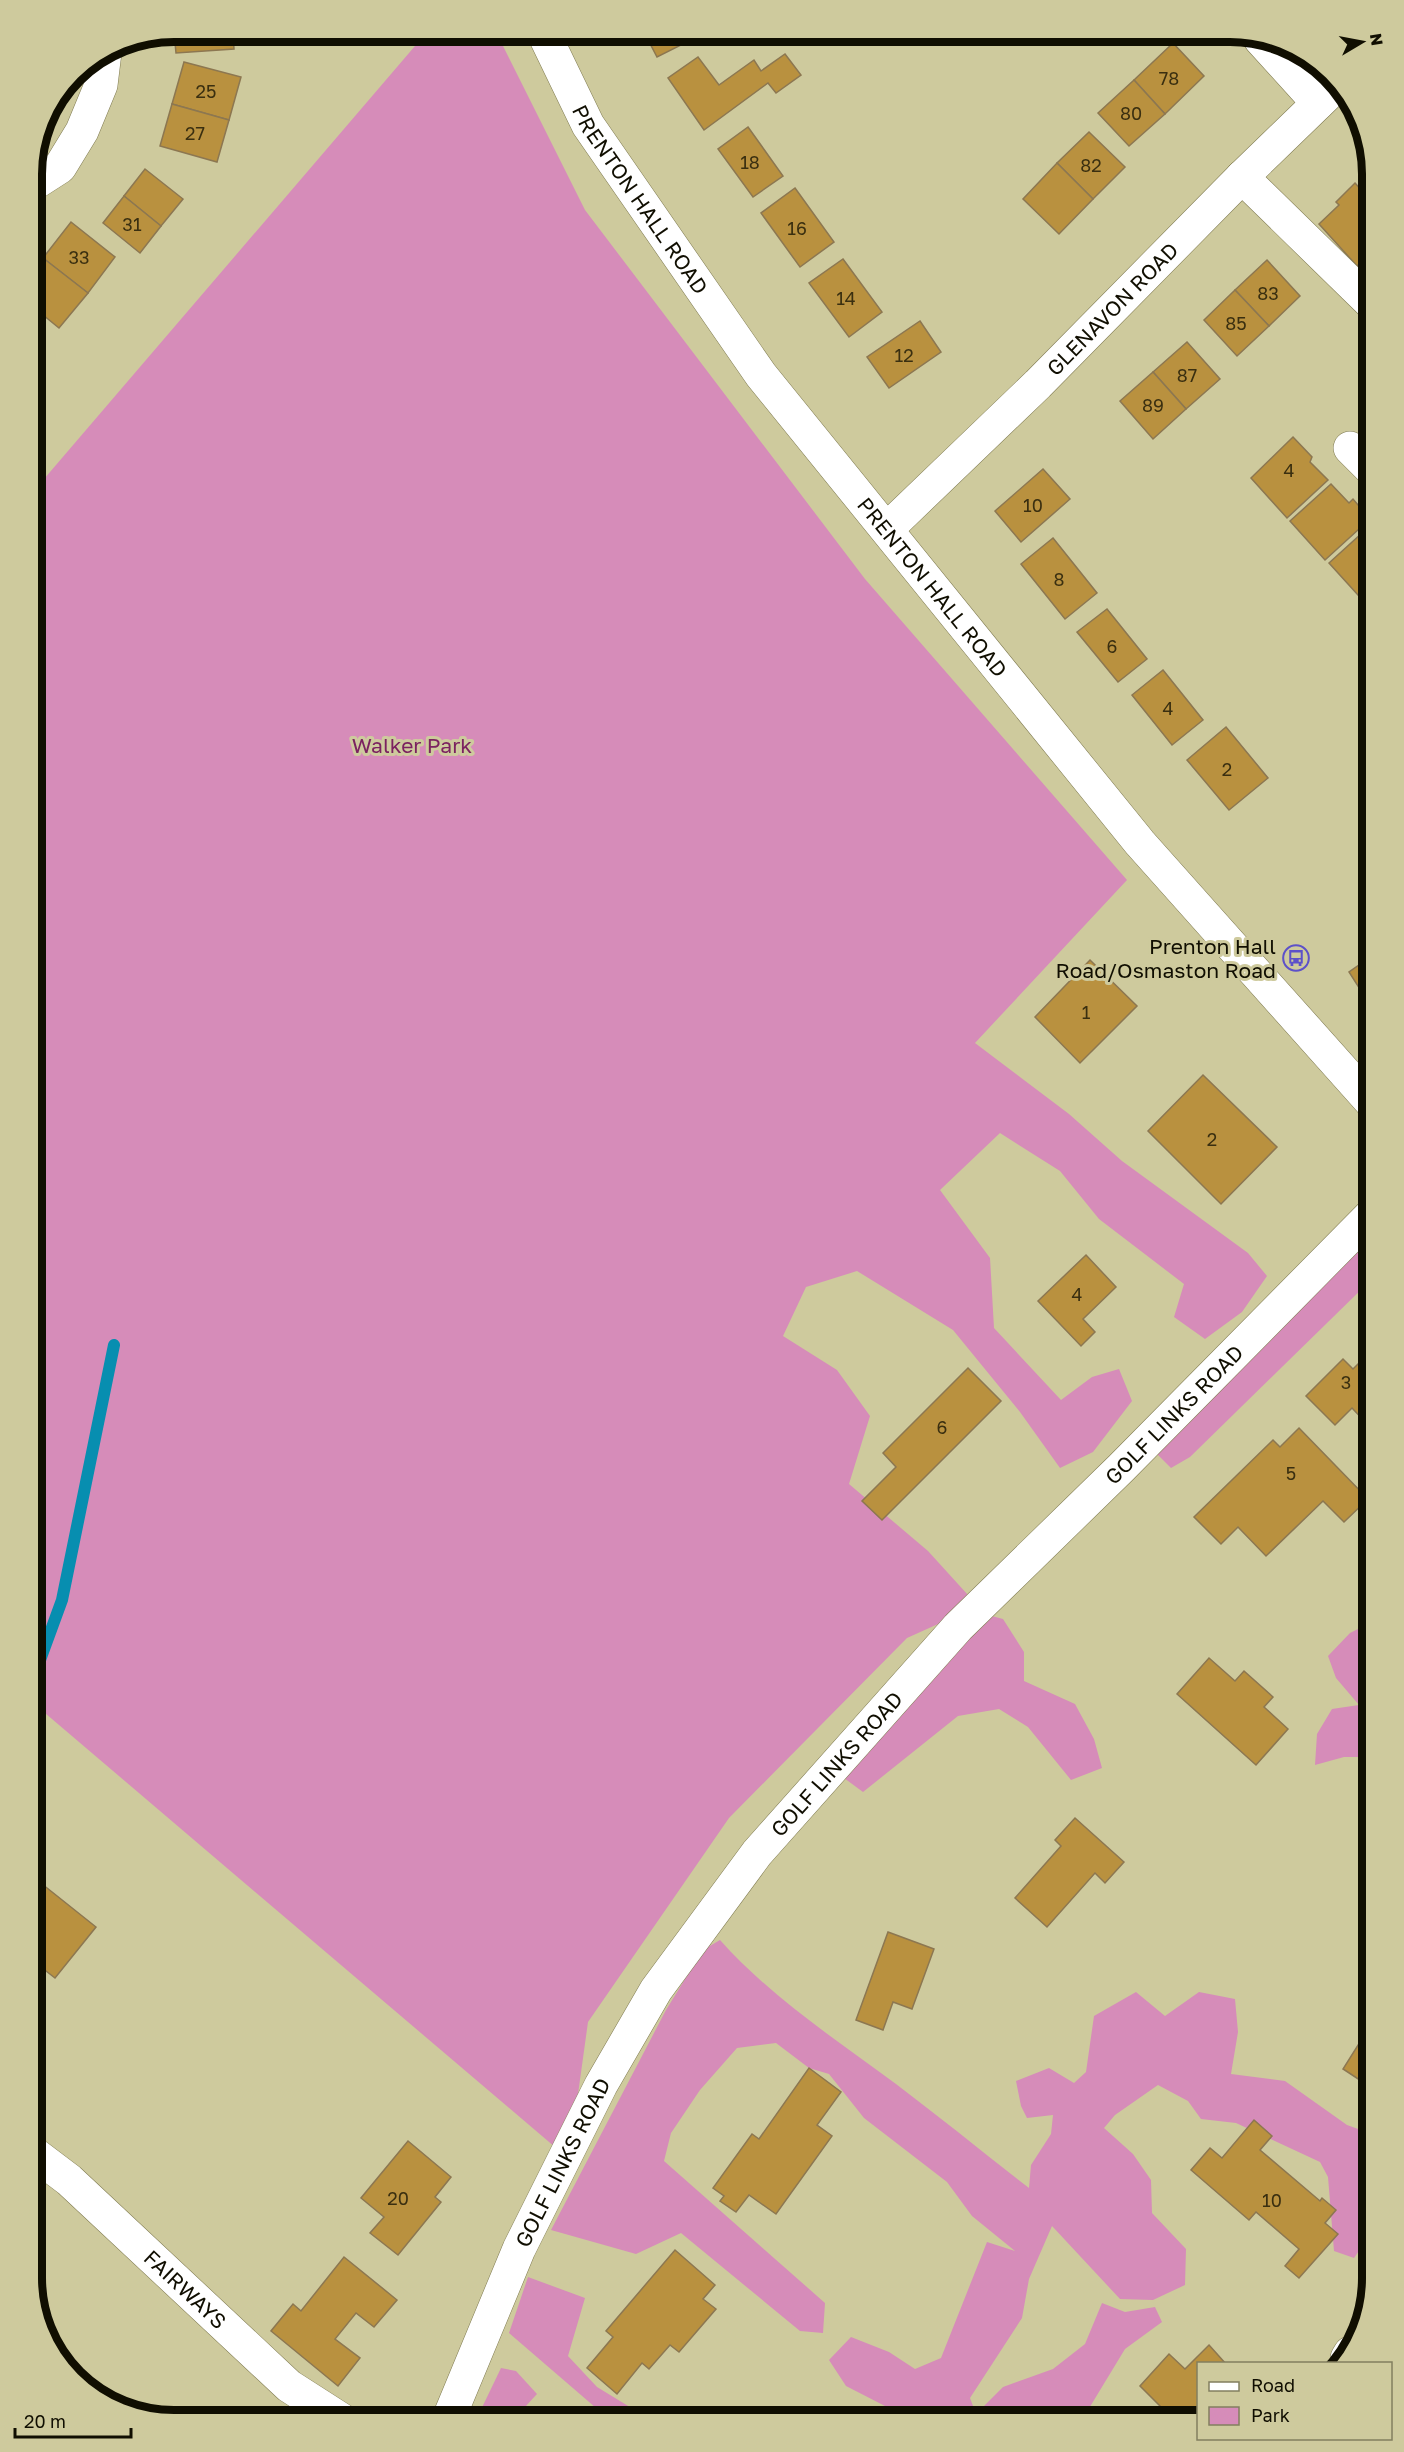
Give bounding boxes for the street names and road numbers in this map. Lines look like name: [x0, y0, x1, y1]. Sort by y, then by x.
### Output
street label: PRENTON HALL ROAD: [567, 100, 714, 299]
street label: GLENAVON ROAD: [1041, 237, 1183, 381]
street label: PRENTON HALL ROAD: [852, 492, 1013, 682]
street label: GOLF LINKS ROAD: [1099, 1339, 1248, 1489]
street label: GOLF LINKS ROAD: [765, 1686, 908, 1842]
street label: GOLF LINKS ROAD: [509, 2074, 615, 2251]
street label: FAIRWAYS: [139, 2244, 232, 2334]

